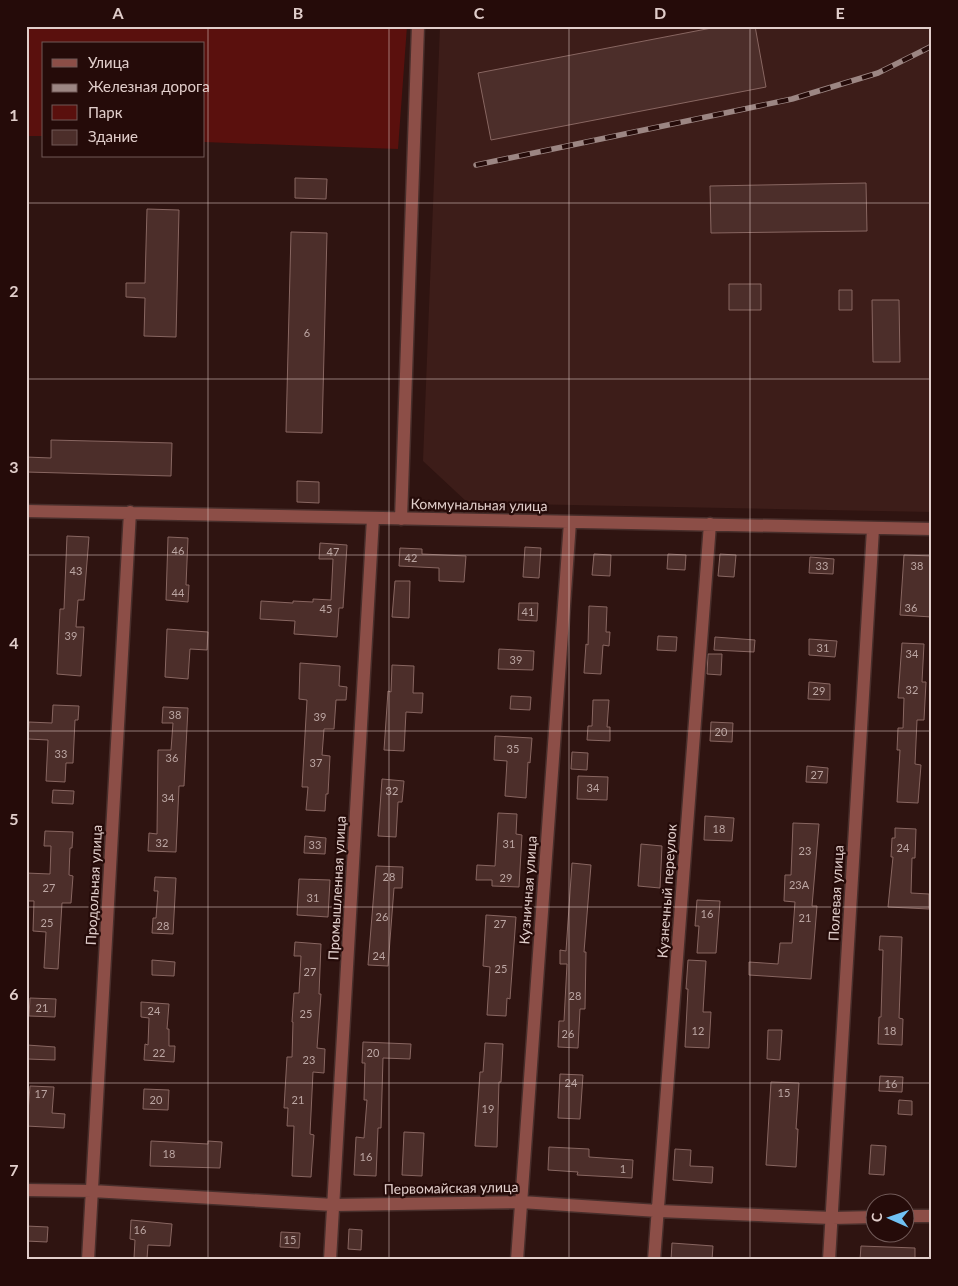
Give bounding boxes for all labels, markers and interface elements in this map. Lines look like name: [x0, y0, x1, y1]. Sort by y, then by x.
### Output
text: A: [111, 3, 124, 22]
text: B: [293, 3, 303, 22]
text: C: [474, 3, 485, 22]
text: D: [654, 3, 666, 22]
text: E: [835, 3, 845, 22]
legend: [42, 42, 205, 158]
text: Улица: [88, 53, 129, 71]
text: Железная дорога: [88, 77, 210, 95]
text: Парк: [88, 103, 123, 121]
text: 1: [9, 105, 19, 124]
text: Здание: [88, 127, 138, 145]
text: 2: [9, 281, 19, 300]
house number: 6: [304, 326, 310, 339]
text: 3: [9, 457, 19, 476]
street label: Коммунальная улица: [410, 495, 548, 514]
house number: 46: [172, 544, 184, 557]
house number: 47: [327, 545, 339, 558]
house number: 42: [405, 551, 417, 564]
house number: 33: [816, 559, 828, 572]
house number: 38: [911, 559, 923, 572]
house number: 43: [70, 564, 82, 577]
house number: 44: [172, 586, 185, 599]
house number: 36: [905, 601, 917, 614]
house number: 45: [320, 602, 332, 615]
house number: 41: [522, 605, 534, 618]
house number: 39: [65, 629, 77, 642]
text: 4: [9, 633, 19, 652]
house number: 31: [817, 641, 829, 654]
house number: 34: [906, 647, 919, 660]
house number: 39: [510, 653, 522, 666]
house number: 32: [906, 683, 918, 696]
house number: 29: [813, 684, 825, 697]
house number: 38: [169, 708, 181, 721]
house number: 39: [314, 710, 326, 723]
house number: 20: [715, 725, 728, 738]
house number: 35: [507, 742, 519, 755]
house number: 33: [55, 747, 67, 760]
house number: 36: [166, 751, 178, 764]
house number: 37: [310, 756, 322, 769]
house number: 27: [811, 768, 823, 781]
house number: 34: [587, 781, 600, 794]
house number: 32: [386, 784, 398, 797]
house number: 34: [162, 791, 175, 804]
text: 5: [9, 809, 19, 828]
street label: Промышленная улица: [324, 815, 349, 961]
house number: 18: [713, 822, 725, 835]
street label: Кузнечный переулок: [653, 823, 680, 959]
street label: Продольная улица: [82, 824, 105, 946]
street label: Кузничная улица: [515, 835, 540, 945]
house number: 32: [156, 836, 168, 849]
house number: 31: [503, 837, 515, 850]
house number: 33: [309, 838, 321, 851]
house number: 24: [897, 841, 910, 854]
house number: 23: [799, 844, 811, 857]
street label: Полевая улица: [824, 845, 847, 941]
house number: 28: [383, 870, 395, 883]
house number: 29: [500, 871, 512, 884]
house number: 23А: [789, 878, 810, 891]
house number: 27: [43, 881, 55, 894]
house number: 31: [307, 891, 319, 904]
house number: 16: [701, 907, 713, 920]
house number: 26: [376, 910, 388, 923]
house number: 21: [799, 911, 811, 924]
house number: 25: [41, 916, 53, 929]
house number: 27: [494, 917, 506, 930]
house number: 28: [157, 919, 169, 932]
house number: 24: [373, 949, 386, 962]
house number: 25: [495, 962, 507, 975]
house number: 27: [304, 965, 316, 978]
text: 6: [9, 984, 19, 1003]
house number: 28: [569, 989, 581, 1002]
house number: 21: [36, 1001, 48, 1014]
house number: 24: [148, 1004, 161, 1017]
house number: 25: [300, 1007, 312, 1020]
house number: 12: [692, 1024, 704, 1037]
house number: 18: [884, 1024, 896, 1037]
house number: 26: [562, 1027, 574, 1040]
house number: 22: [153, 1046, 165, 1059]
house number: 20: [367, 1046, 380, 1059]
house number: 23: [303, 1053, 315, 1066]
house number: 24: [565, 1076, 578, 1089]
house number: 16: [885, 1077, 897, 1090]
house number: 15: [778, 1086, 790, 1099]
house number: 17: [35, 1087, 47, 1100]
house number: 20: [150, 1093, 163, 1106]
house number: 21: [292, 1093, 304, 1106]
house number: 19: [482, 1102, 494, 1115]
house number: 18: [163, 1147, 175, 1160]
house number: 16: [360, 1150, 372, 1163]
text: 7: [9, 1160, 19, 1179]
house number: 1: [620, 1162, 626, 1175]
street label: Первомайская улица: [383, 1178, 519, 1197]
north arrow: [866, 1194, 916, 1244]
text: С: [868, 1212, 885, 1222]
house number: 16: [134, 1223, 146, 1236]
house number: 15: [284, 1233, 296, 1246]

